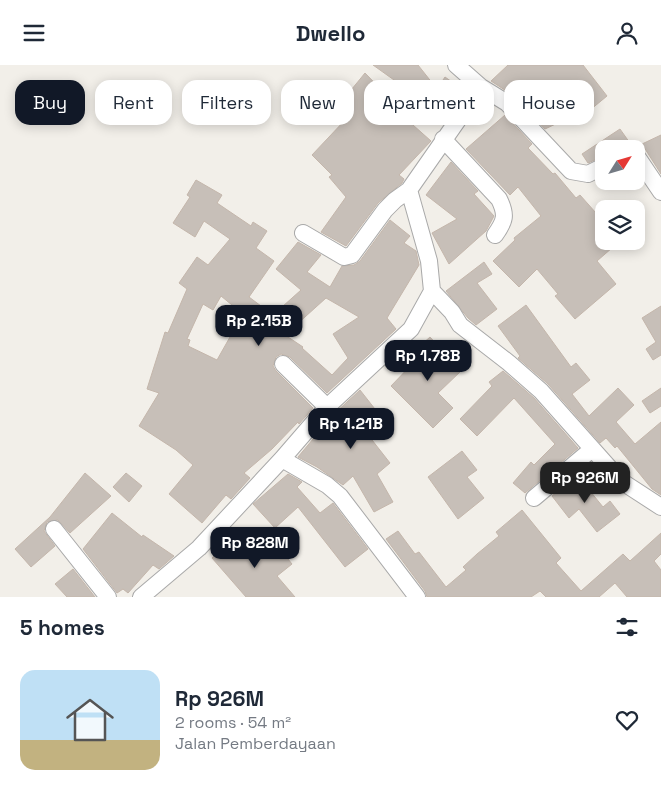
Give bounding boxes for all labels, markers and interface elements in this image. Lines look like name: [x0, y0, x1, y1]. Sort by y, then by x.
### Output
icon: menu: [20, 19, 48, 47]
text: Dwello: [296, 19, 365, 47]
icon: person: [613, 19, 641, 47]
chip: Buy: [15, 80, 85, 125]
chip: Rent: [95, 80, 172, 125]
chip: Filters: [182, 80, 271, 125]
chip: New: [281, 80, 354, 125]
chip: Apartment: [364, 80, 494, 125]
chip: House: [504, 80, 594, 125]
north arrow: [595, 140, 645, 190]
map controls: [595, 140, 645, 250]
button: layers: [595, 200, 645, 250]
pin: Rp 2.15B: [207, 305, 311, 347]
text: Rp 2.15B: [226, 310, 292, 331]
pin: Rp 1.78B: [376, 339, 480, 382]
text: Rp 1.78B: [396, 345, 460, 366]
pin: Rp 1.21B: [299, 407, 403, 450]
text: Rp 1.21B: [319, 413, 383, 434]
pin: Rp 926M: [539, 461, 631, 504]
text: Rp 926M: [551, 467, 619, 488]
pin: Rp 828M: [209, 527, 301, 569]
text: Rp 828M: [221, 532, 289, 553]
icon: filters: [613, 613, 641, 641]
text: 5 homes: [20, 614, 105, 641]
text: Rp 926M: [175, 685, 264, 712]
icon: home: [60, 690, 120, 750]
icon: heart: [613, 706, 641, 734]
text: 2 rooms · 54 m²: [175, 712, 291, 733]
text: Jalan Pemberdayaan: [175, 733, 336, 754]

